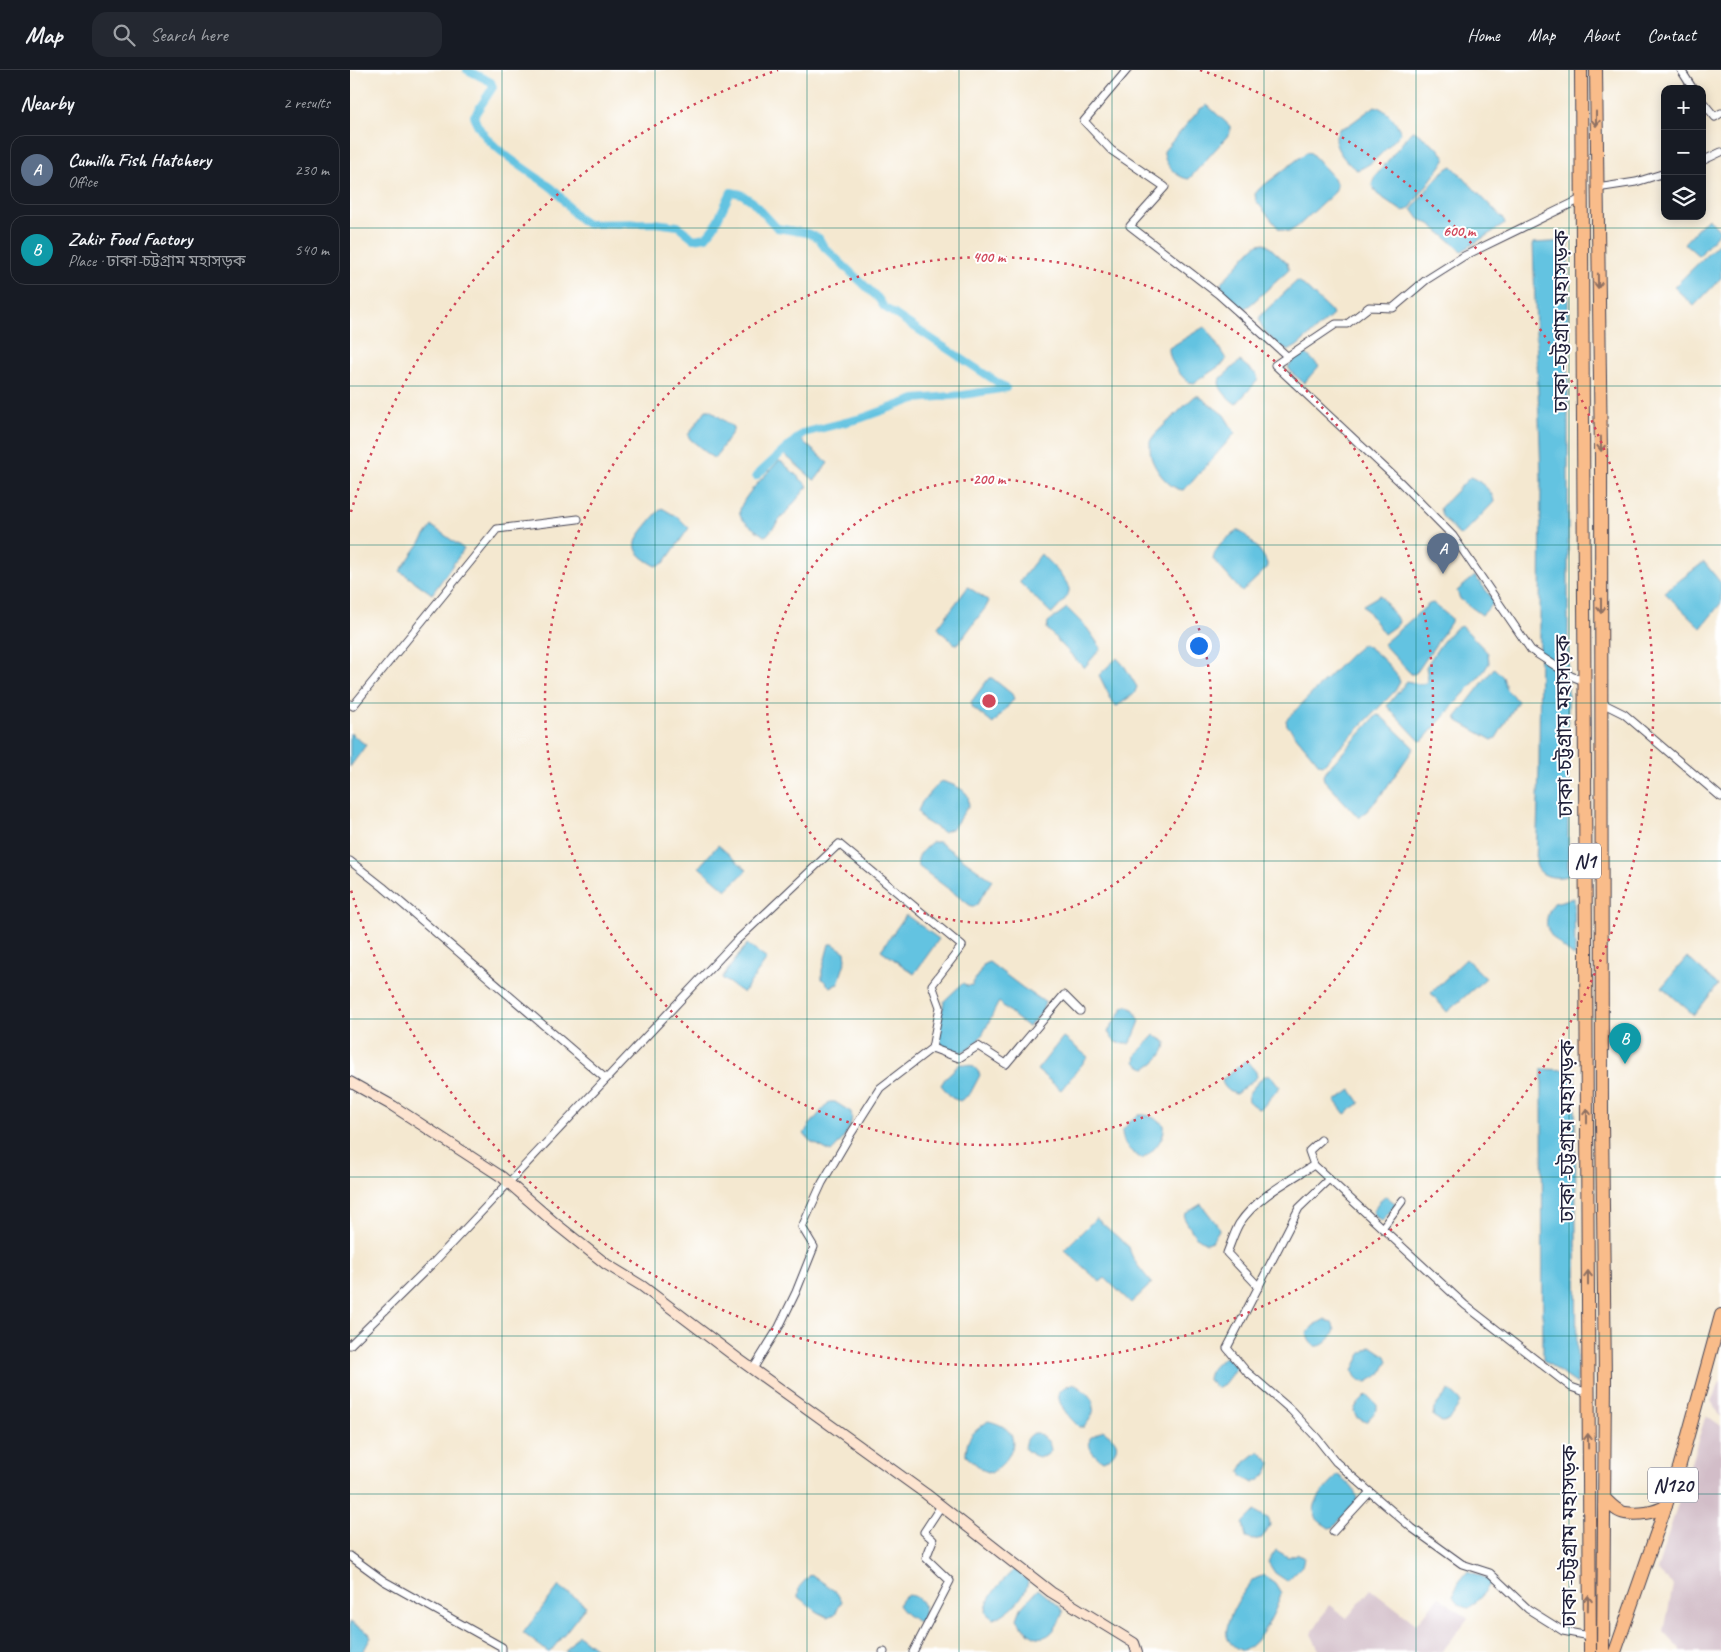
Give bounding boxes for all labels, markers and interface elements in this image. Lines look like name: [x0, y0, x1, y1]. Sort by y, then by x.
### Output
search box: [92, 12, 442, 57]
text: Map: [25, 20, 62, 50]
icon: search: [110, 21, 138, 49]
text: Search here: [150, 23, 228, 47]
text: Home: [1467, 24, 1500, 46]
text: Map: [1528, 24, 1555, 46]
text: About: [1583, 24, 1619, 46]
text: Contact: [1647, 24, 1696, 46]
map controls: [1661, 85, 1706, 220]
button: +: [1661, 85, 1706, 130]
text: Nearby: [20, 90, 73, 116]
text: 2 results: [283, 93, 330, 113]
one-way arrow: [1591, 110, 1601, 126]
button: −: [1661, 130, 1706, 175]
text: Cumilla Fish Hatchery: [68, 148, 211, 172]
text: A: [33, 160, 41, 180]
text: 230 m: [295, 160, 329, 180]
text: Office: [68, 172, 97, 192]
button: layers: [1661, 175, 1706, 220]
text: 600 m: [1443, 222, 1477, 241]
text: Zakir Food Factory: [68, 227, 192, 251]
street label: ঢাকা-চট্টগ্রাম মহাসড়ক: [1548, 229, 1574, 413]
text: B: [33, 240, 41, 260]
text: 540 m: [295, 240, 329, 260]
text: 400 m: [973, 248, 1007, 267]
text: Place · ঢাকা-চট্টগ্রাম মহাসড়ক: [68, 251, 246, 271]
one-way arrow: [1594, 273, 1603, 289]
one-way arrow: [1596, 435, 1606, 451]
text: 200 m: [973, 470, 1007, 489]
pin: A: [1427, 533, 1459, 574]
one-way arrow: [1596, 598, 1606, 614]
your location: [1186, 633, 1212, 659]
street label: ঢাকা-চট্টগ্রাম মহাসড়ক: [1549, 634, 1579, 818]
centre of rings: [980, 692, 998, 710]
road number: N1: [1569, 844, 1601, 878]
pin: B: [1609, 1023, 1641, 1064]
street label: ঢাকা-চট্টগ্রাম মহাসড়ক: [1554, 1039, 1580, 1223]
one-way arrow: [1582, 1108, 1592, 1124]
one-way arrow: [1583, 1271, 1593, 1287]
one-way arrow: [1583, 1433, 1593, 1450]
street label: ঢাকা-চট্টগ্রাম মহাসড়ক: [1556, 1444, 1582, 1628]
road number: N120: [1648, 1468, 1698, 1502]
one-way arrow: [1584, 1596, 1593, 1612]

